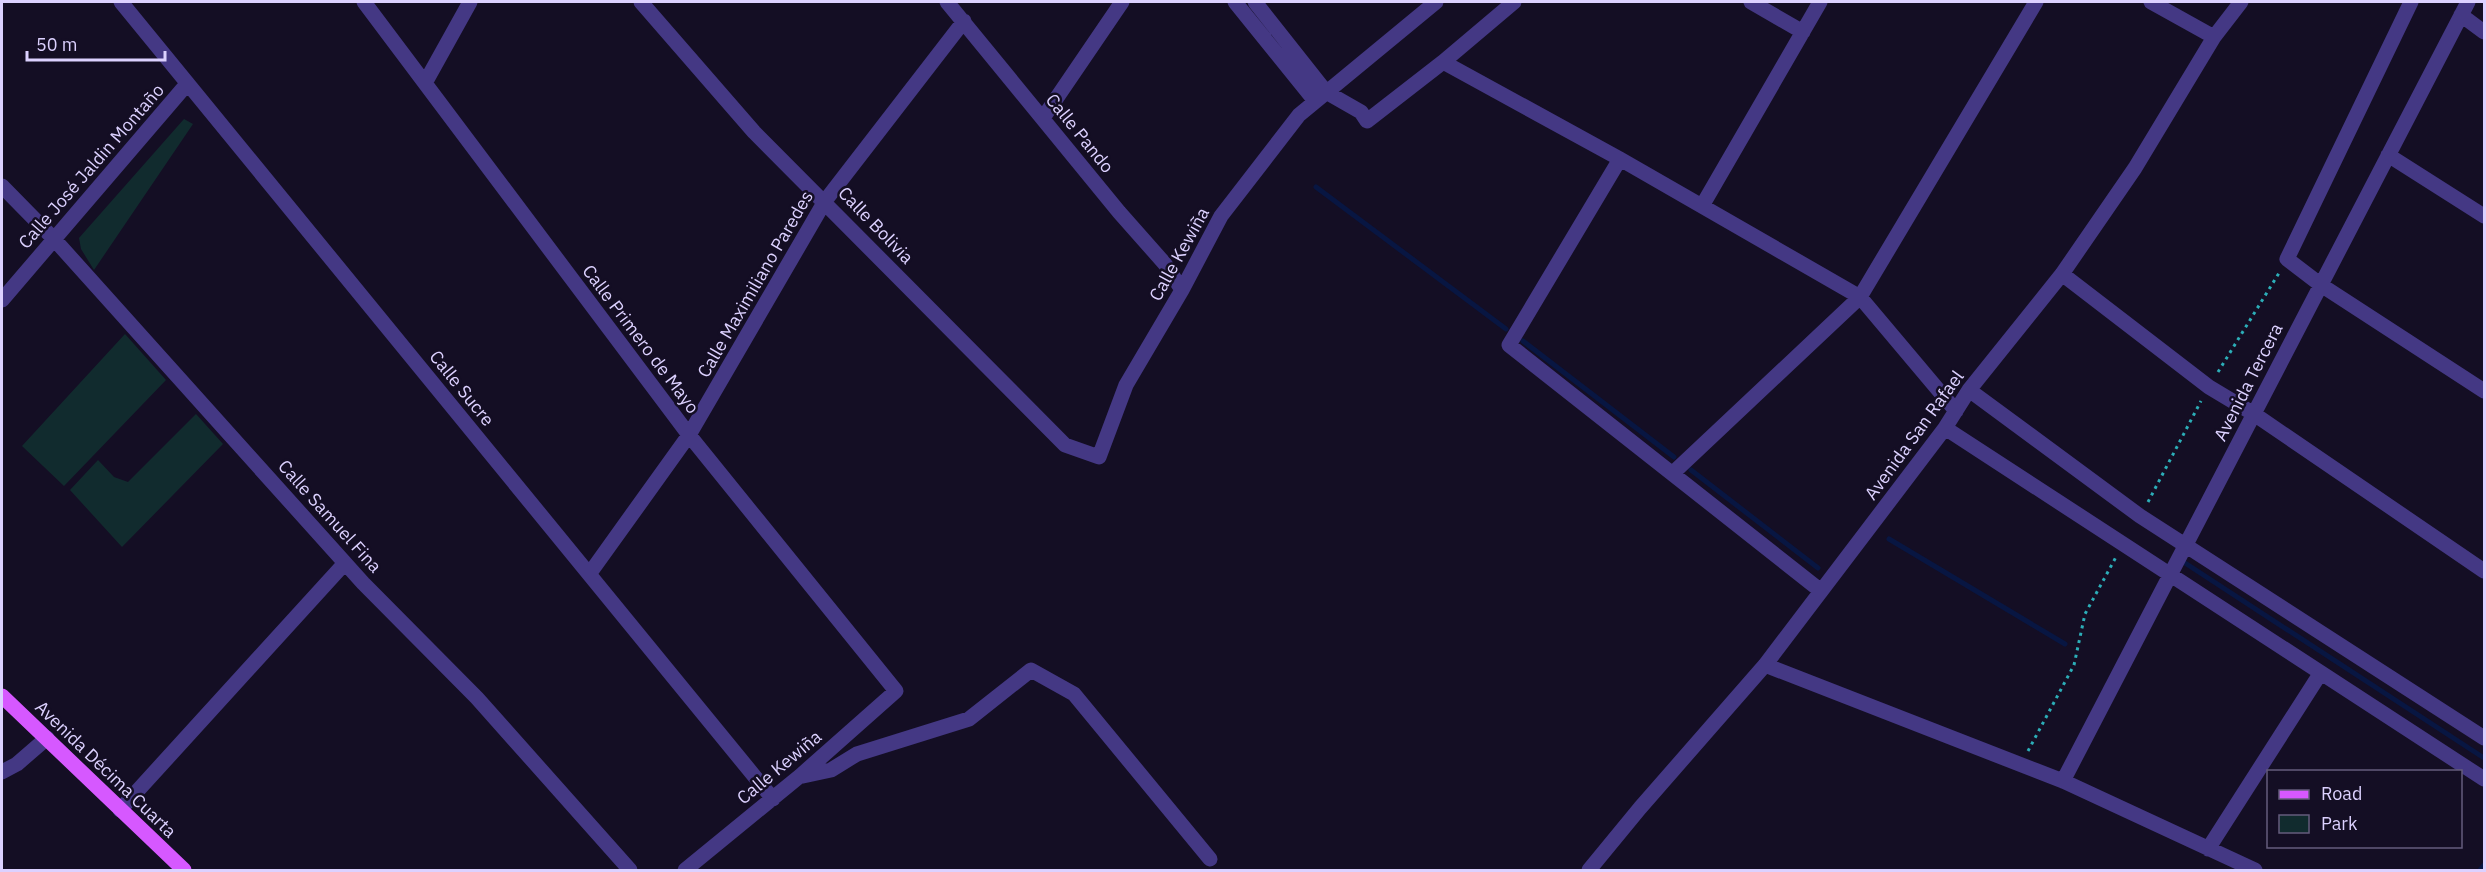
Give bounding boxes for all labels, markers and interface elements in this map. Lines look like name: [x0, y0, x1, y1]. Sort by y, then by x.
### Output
scale bar: [27, 24, 165, 62]
text: 50 m: [36, 33, 78, 56]
street label: Calle José Jaldin Montaño: [13, 79, 169, 253]
street label: Calle Pando: [1041, 89, 1119, 177]
street label: Calle Bolivia: [833, 181, 919, 269]
street label: Calle Maximiliano Paredes: [692, 186, 818, 382]
street label: Calle Kewiña: [1144, 203, 1214, 305]
street label: Calle Primero de Mayo: [577, 260, 705, 418]
street label: Avenida Tercera: [2208, 319, 2288, 445]
street label: Calle Sucre: [425, 345, 500, 431]
street label: Avenida San Rafael: [1859, 366, 1969, 504]
street label: Calle Samuel Fina: [273, 455, 387, 578]
street label: Avenida Décima Cuarta: [31, 696, 182, 843]
street label: Calle Kewiña: [732, 725, 826, 809]
legend: [2267, 770, 2462, 848]
text: Road: [2321, 782, 2362, 805]
text: Park: [2321, 812, 2358, 835]

